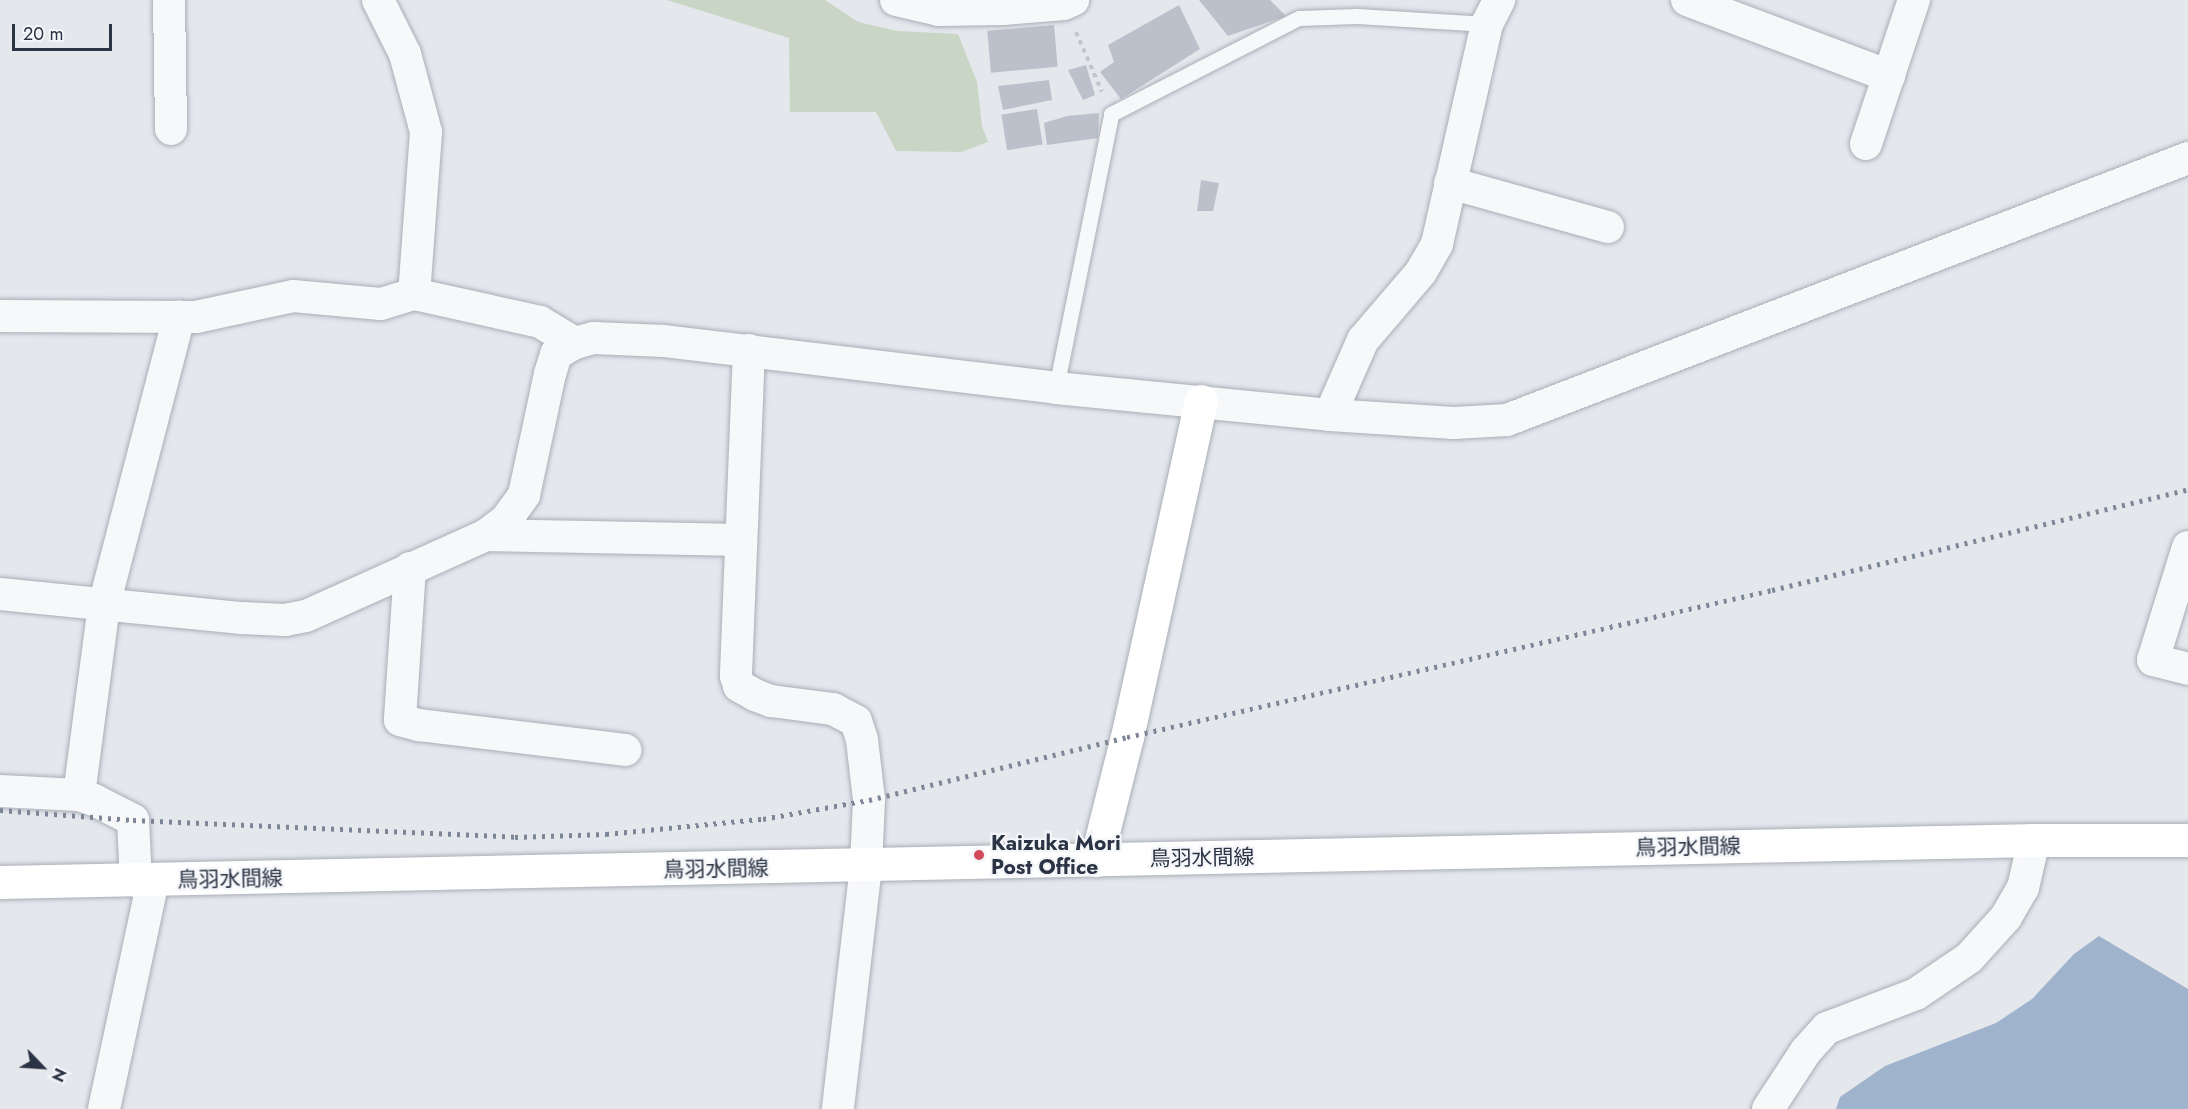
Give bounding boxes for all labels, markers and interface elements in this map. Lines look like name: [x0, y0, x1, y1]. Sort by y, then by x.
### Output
scale bar: [15, 12, 116, 50]
text: 20 m: [23, 21, 63, 47]
place label: Kaizuka Mori Post Office: [991, 830, 1121, 880]
street label: 鳥羽水間線: [1635, 833, 1741, 861]
street label: 鳥羽水間線: [1149, 844, 1255, 872]
marker: Kaizuka Mori Post Office: [972, 848, 986, 862]
street label: 鳥羽水間線: [663, 855, 769, 883]
street label: 鳥羽水間線: [177, 865, 283, 893]
north arrow: [12, 1037, 72, 1097]
text: N: [46, 1064, 72, 1085]

